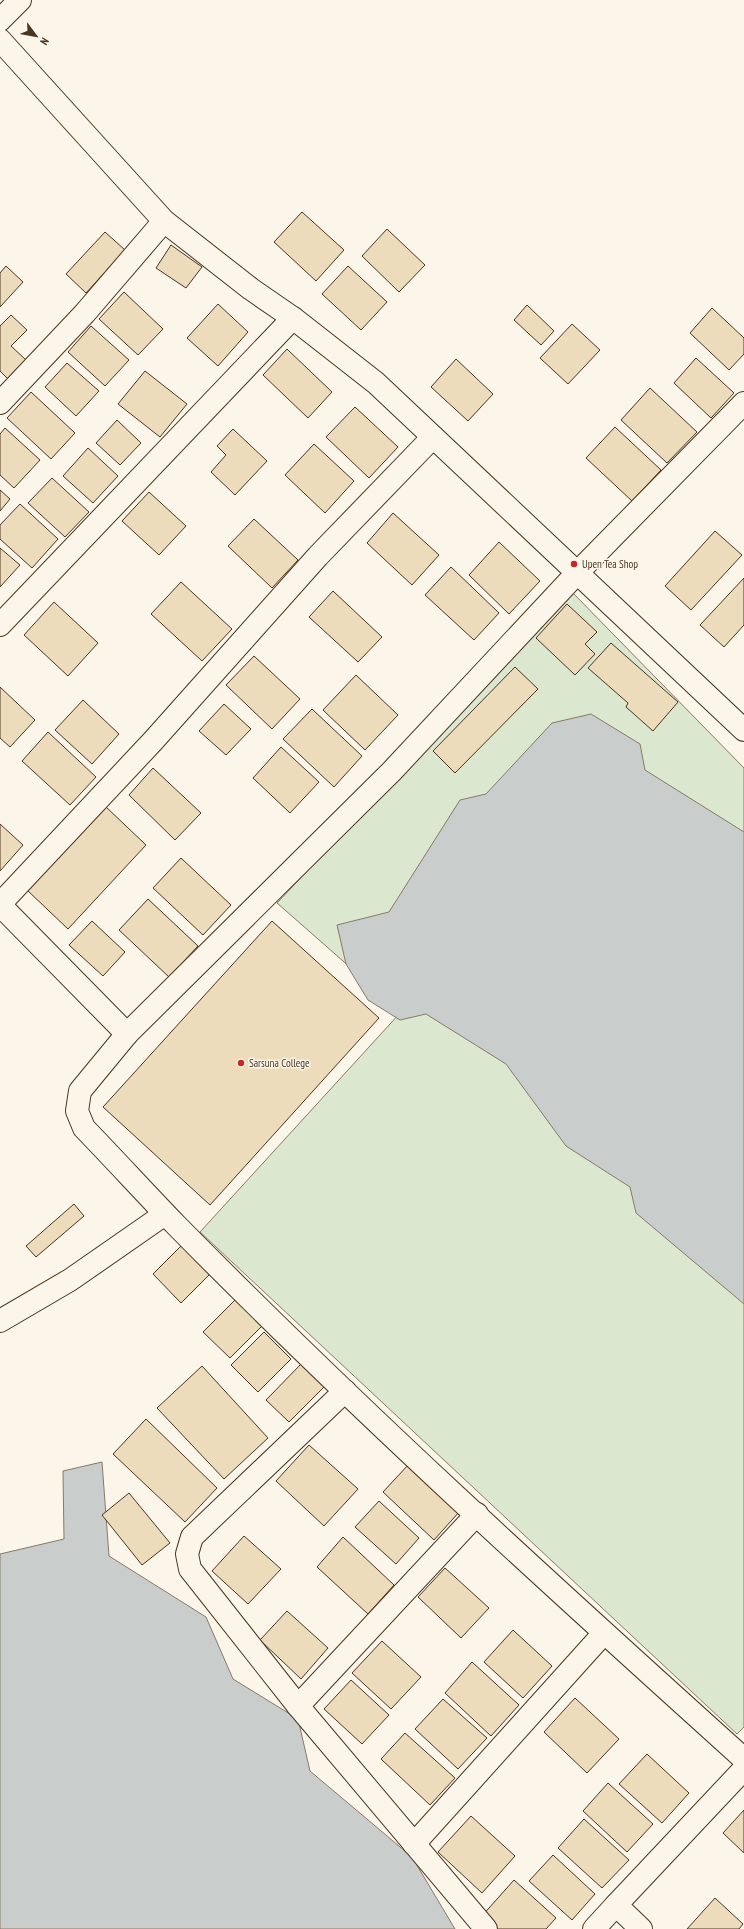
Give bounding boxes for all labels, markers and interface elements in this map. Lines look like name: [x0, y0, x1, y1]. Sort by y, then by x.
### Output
north arrow: [16, 16, 56, 56]
text: N: [37, 35, 52, 48]
place label: Upen Tea Shop: [582, 557, 638, 571]
marker: Upen Tea Shop: [569, 559, 579, 569]
place label: Sarsuna College: [249, 1056, 310, 1070]
marker: Sarsuna College: [236, 1058, 246, 1068]

